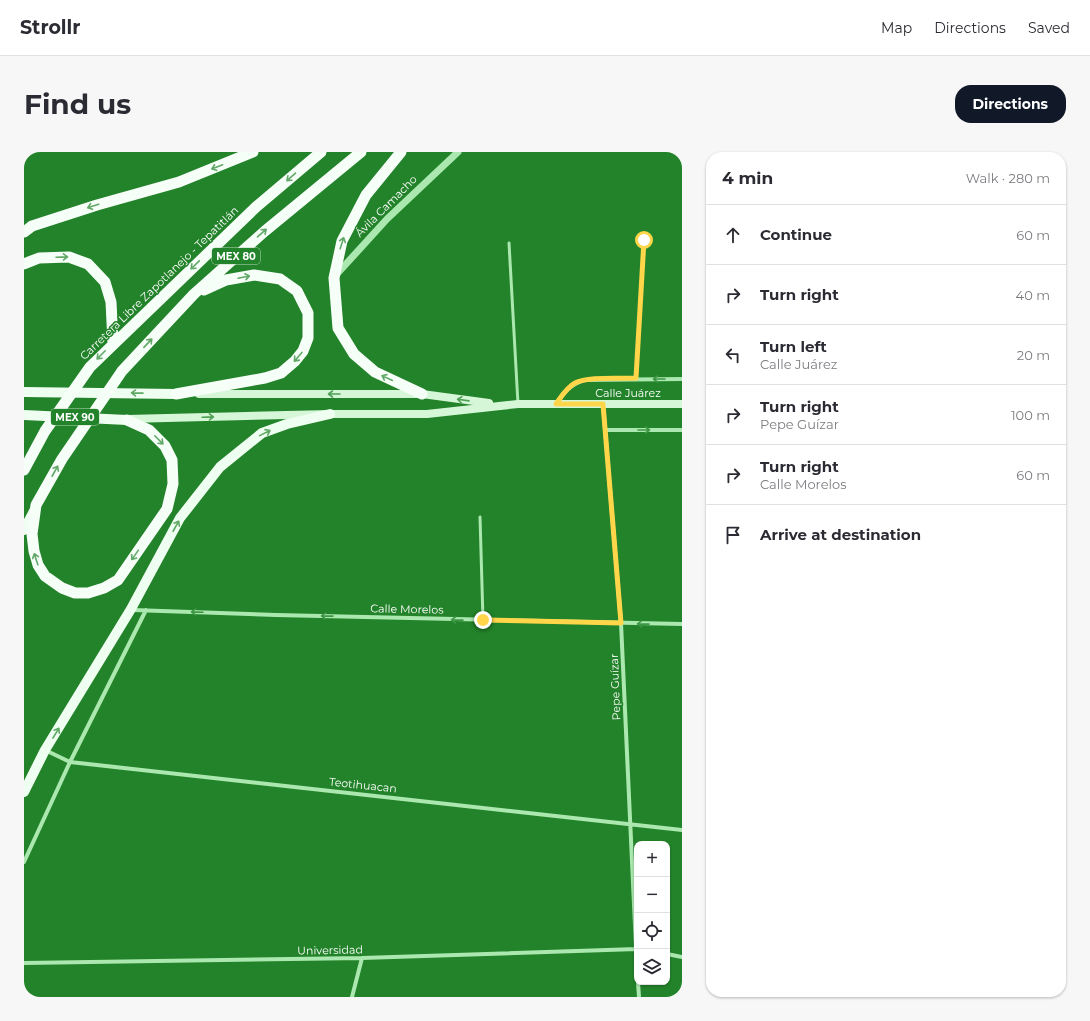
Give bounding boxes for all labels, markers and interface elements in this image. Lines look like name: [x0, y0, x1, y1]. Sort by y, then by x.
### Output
text: Strollr: [20, 16, 81, 39]
text: Map: [881, 19, 912, 37]
text: Directions: [934, 19, 1006, 37]
text: Saved: [1028, 19, 1070, 37]
button: Directions: [955, 85, 1066, 123]
text: Find us: [24, 87, 131, 121]
one-way arrow: [211, 164, 223, 171]
text: 4 min: [722, 168, 773, 188]
text: Walk · 280 m: [966, 170, 1050, 186]
street label: Ávila Camacho: [352, 172, 420, 240]
one-way arrow: [286, 173, 296, 182]
street label: Carretera Libre Zapotlanejo - Tepatitlán: [77, 203, 241, 363]
one-way arrow: [86, 203, 99, 210]
icon: ahead: [722, 224, 744, 246]
text: Continue: [760, 225, 832, 244]
text: 60 m: [1016, 227, 1050, 243]
one-way arrow: [257, 229, 267, 238]
route start: [635, 231, 653, 249]
one-way arrow: [339, 236, 346, 249]
road number: MEX 80: [212, 248, 260, 264]
one-way arrow: [55, 253, 68, 261]
one-way arrow: [190, 260, 200, 270]
one-way arrow: [237, 272, 250, 280]
icon: right: [722, 284, 744, 306]
text: Turn right: [760, 285, 839, 304]
text: 40 m: [1016, 287, 1050, 303]
text: Turn left: [760, 337, 827, 356]
one-way arrow: [144, 338, 153, 348]
icon: left: [722, 344, 744, 366]
text: 20 m: [1017, 347, 1050, 363]
one-way arrow: [96, 350, 106, 360]
one-way arrow: [293, 352, 302, 363]
text: Calle Juárez: [760, 356, 837, 372]
one-way arrow: [381, 373, 393, 381]
one-way arrow: [653, 375, 666, 383]
street label: Calle Juárez: [595, 386, 661, 400]
one-way arrow: [131, 389, 144, 397]
one-way arrow: [328, 390, 341, 398]
one-way arrow: [457, 396, 470, 403]
text: Turn right: [760, 397, 839, 416]
icon: right: [722, 404, 744, 426]
text: 100 m: [1011, 407, 1050, 423]
road number: MEX 90: [51, 409, 99, 425]
one-way arrow: [201, 413, 214, 421]
text: Pepe Guízar: [760, 416, 839, 432]
one-way arrow: [637, 426, 650, 434]
one-way arrow: [258, 429, 270, 436]
one-way arrow: [154, 435, 164, 445]
text: Turn right: [760, 457, 839, 476]
icon: right: [722, 464, 744, 486]
one-way arrow: [52, 465, 60, 477]
text: 60 m: [1016, 467, 1050, 483]
text: Calle Morelos: [760, 476, 847, 492]
one-way arrow: [173, 520, 180, 532]
icon: arrive: [722, 524, 744, 546]
text: Arrive at destination: [760, 525, 921, 544]
one-way arrow: [131, 549, 139, 560]
one-way arrow: [32, 553, 40, 565]
street label: Calle Morelos: [370, 601, 444, 617]
one-way arrow: [191, 608, 204, 616]
route end: [474, 611, 492, 629]
one-way arrow: [321, 613, 334, 620]
one-way arrow: [451, 616, 464, 623]
one-way arrow: [637, 620, 650, 628]
street label: Pepe Guízar: [607, 653, 623, 721]
one-way arrow: [52, 727, 60, 739]
street label: Teotihuacan: [328, 774, 398, 796]
map controls: [634, 841, 670, 985]
button: +: [634, 841, 670, 877]
button: −: [634, 877, 670, 913]
button: locate: [634, 913, 670, 949]
street label: Universidad: [297, 942, 363, 958]
button: layers: [634, 949, 670, 985]

